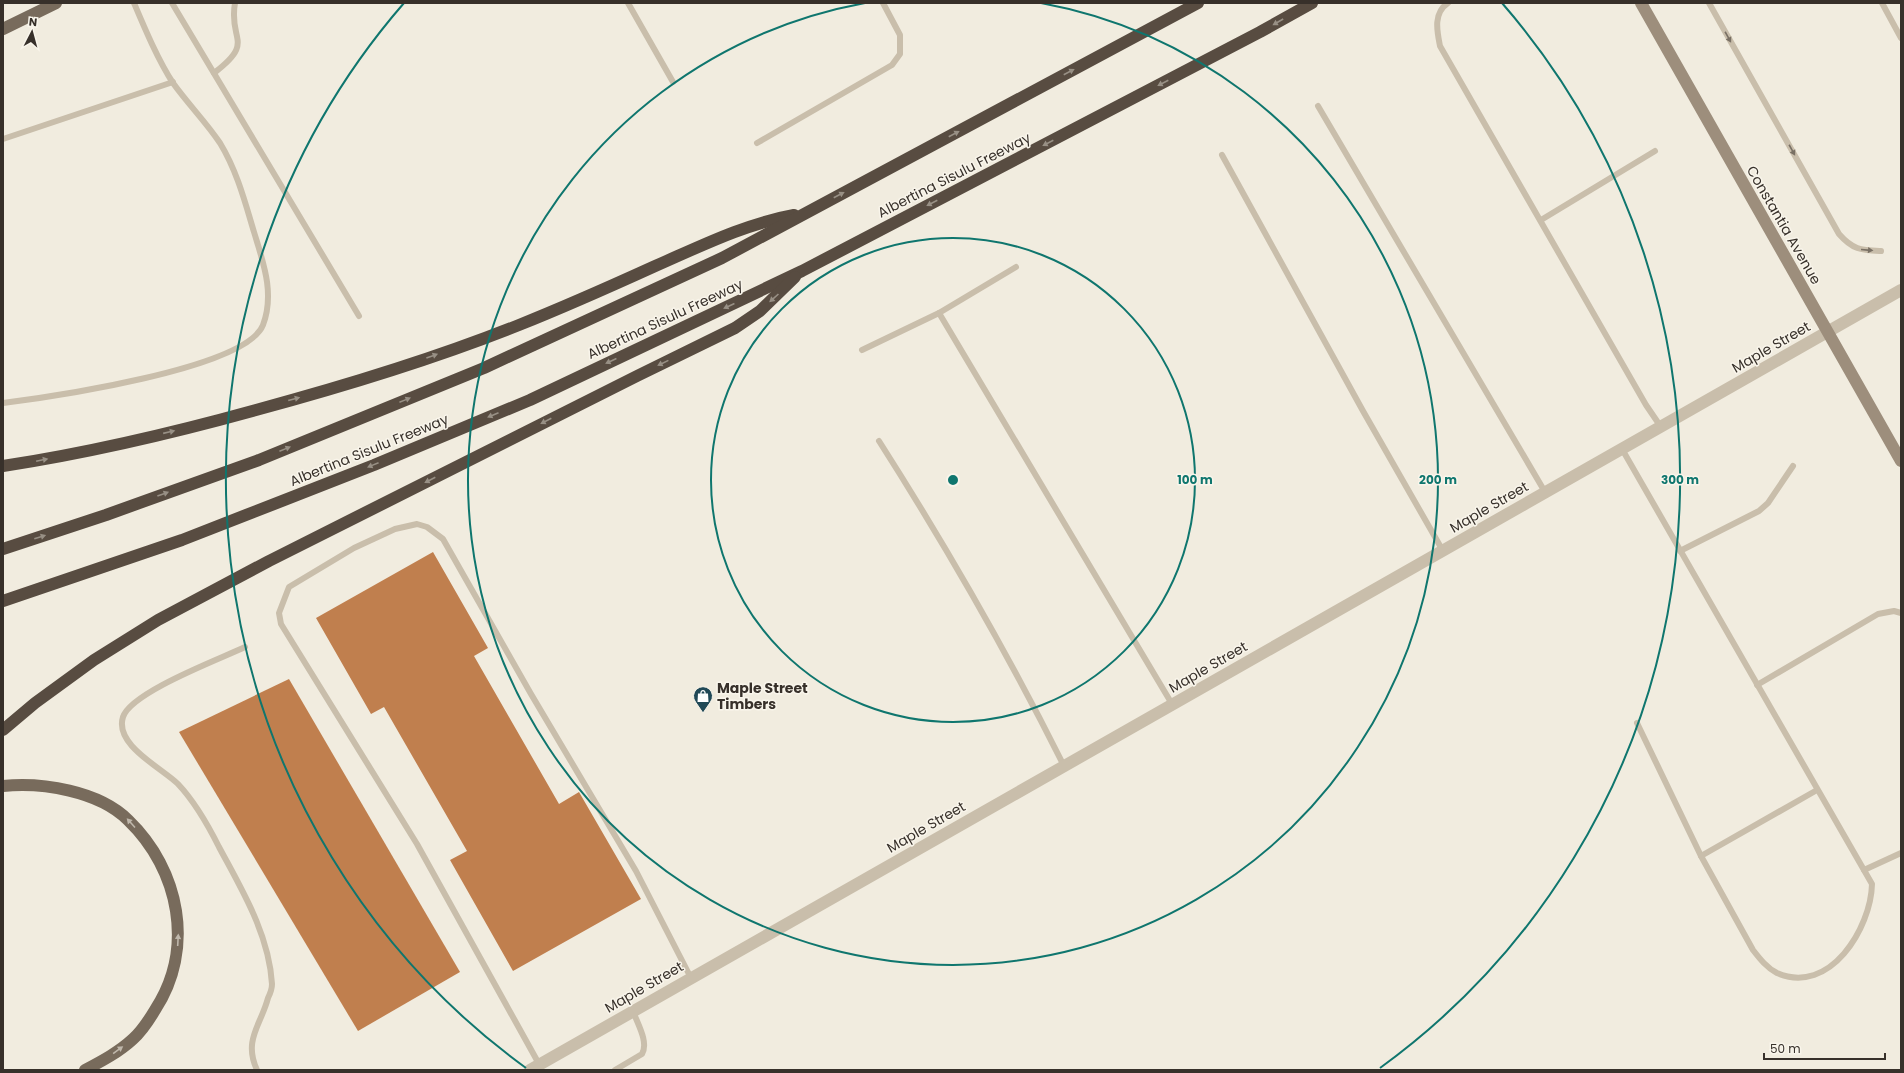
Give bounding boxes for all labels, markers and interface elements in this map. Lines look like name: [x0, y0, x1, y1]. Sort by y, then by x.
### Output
north arrow: [12, 12, 52, 52]
text: N: [28, 14, 38, 30]
one-way arrow: [1272, 19, 1284, 26]
one-way arrow: [1724, 31, 1731, 43]
one-way arrow: [1063, 69, 1074, 75]
one-way arrow: [1157, 80, 1169, 86]
street label: Albertina Sisulu Freeway: [874, 128, 1034, 222]
one-way arrow: [948, 130, 960, 137]
one-way arrow: [1042, 140, 1053, 146]
one-way arrow: [1788, 144, 1795, 156]
street label: Constantia Avenue: [1742, 162, 1826, 288]
one-way arrow: [834, 192, 845, 198]
one-way arrow: [927, 200, 938, 206]
one-way arrow: [1861, 247, 1873, 254]
street label: Albertina Sisulu Freeway: [584, 274, 746, 364]
one-way arrow: [769, 293, 779, 303]
one-way arrow: [723, 303, 734, 309]
street label: Maple Street: [1728, 316, 1814, 378]
one-way arrow: [426, 353, 438, 359]
one-way arrow: [606, 358, 617, 364]
one-way arrow: [657, 360, 668, 366]
one-way arrow: [288, 396, 301, 402]
one-way arrow: [400, 397, 411, 403]
street label: Albertina Sisulu Freeway: [287, 409, 451, 491]
one-way arrow: [487, 413, 499, 419]
one-way arrow: [541, 418, 552, 424]
one-way arrow: [163, 429, 175, 435]
one-way arrow: [279, 446, 290, 452]
one-way arrow: [35, 456, 48, 462]
one-way arrow: [367, 463, 379, 469]
text: 100 m: [1177, 471, 1213, 488]
text: 200 m: [1419, 471, 1457, 488]
text: 300 m: [1661, 471, 1699, 488]
centre of rings: [946, 473, 960, 487]
street label: Maple Street: [1446, 476, 1532, 538]
one-way arrow: [424, 477, 436, 483]
one-way arrow: [157, 491, 169, 497]
one-way arrow: [34, 534, 46, 540]
street label: Maple Street: [1165, 636, 1251, 698]
place label: Maple Street Timbers: [717, 678, 808, 714]
shop icon: Maple Street Timbers: [692, 685, 714, 713]
street label: Maple Street: [883, 796, 969, 858]
one-way arrow: [126, 818, 135, 828]
one-way arrow: [175, 934, 182, 946]
street label: Maple Street: [601, 956, 687, 1018]
scale bar: [1764, 1035, 1885, 1061]
text: 50 m: [1770, 1040, 1801, 1057]
one-way arrow: [113, 1046, 124, 1054]

